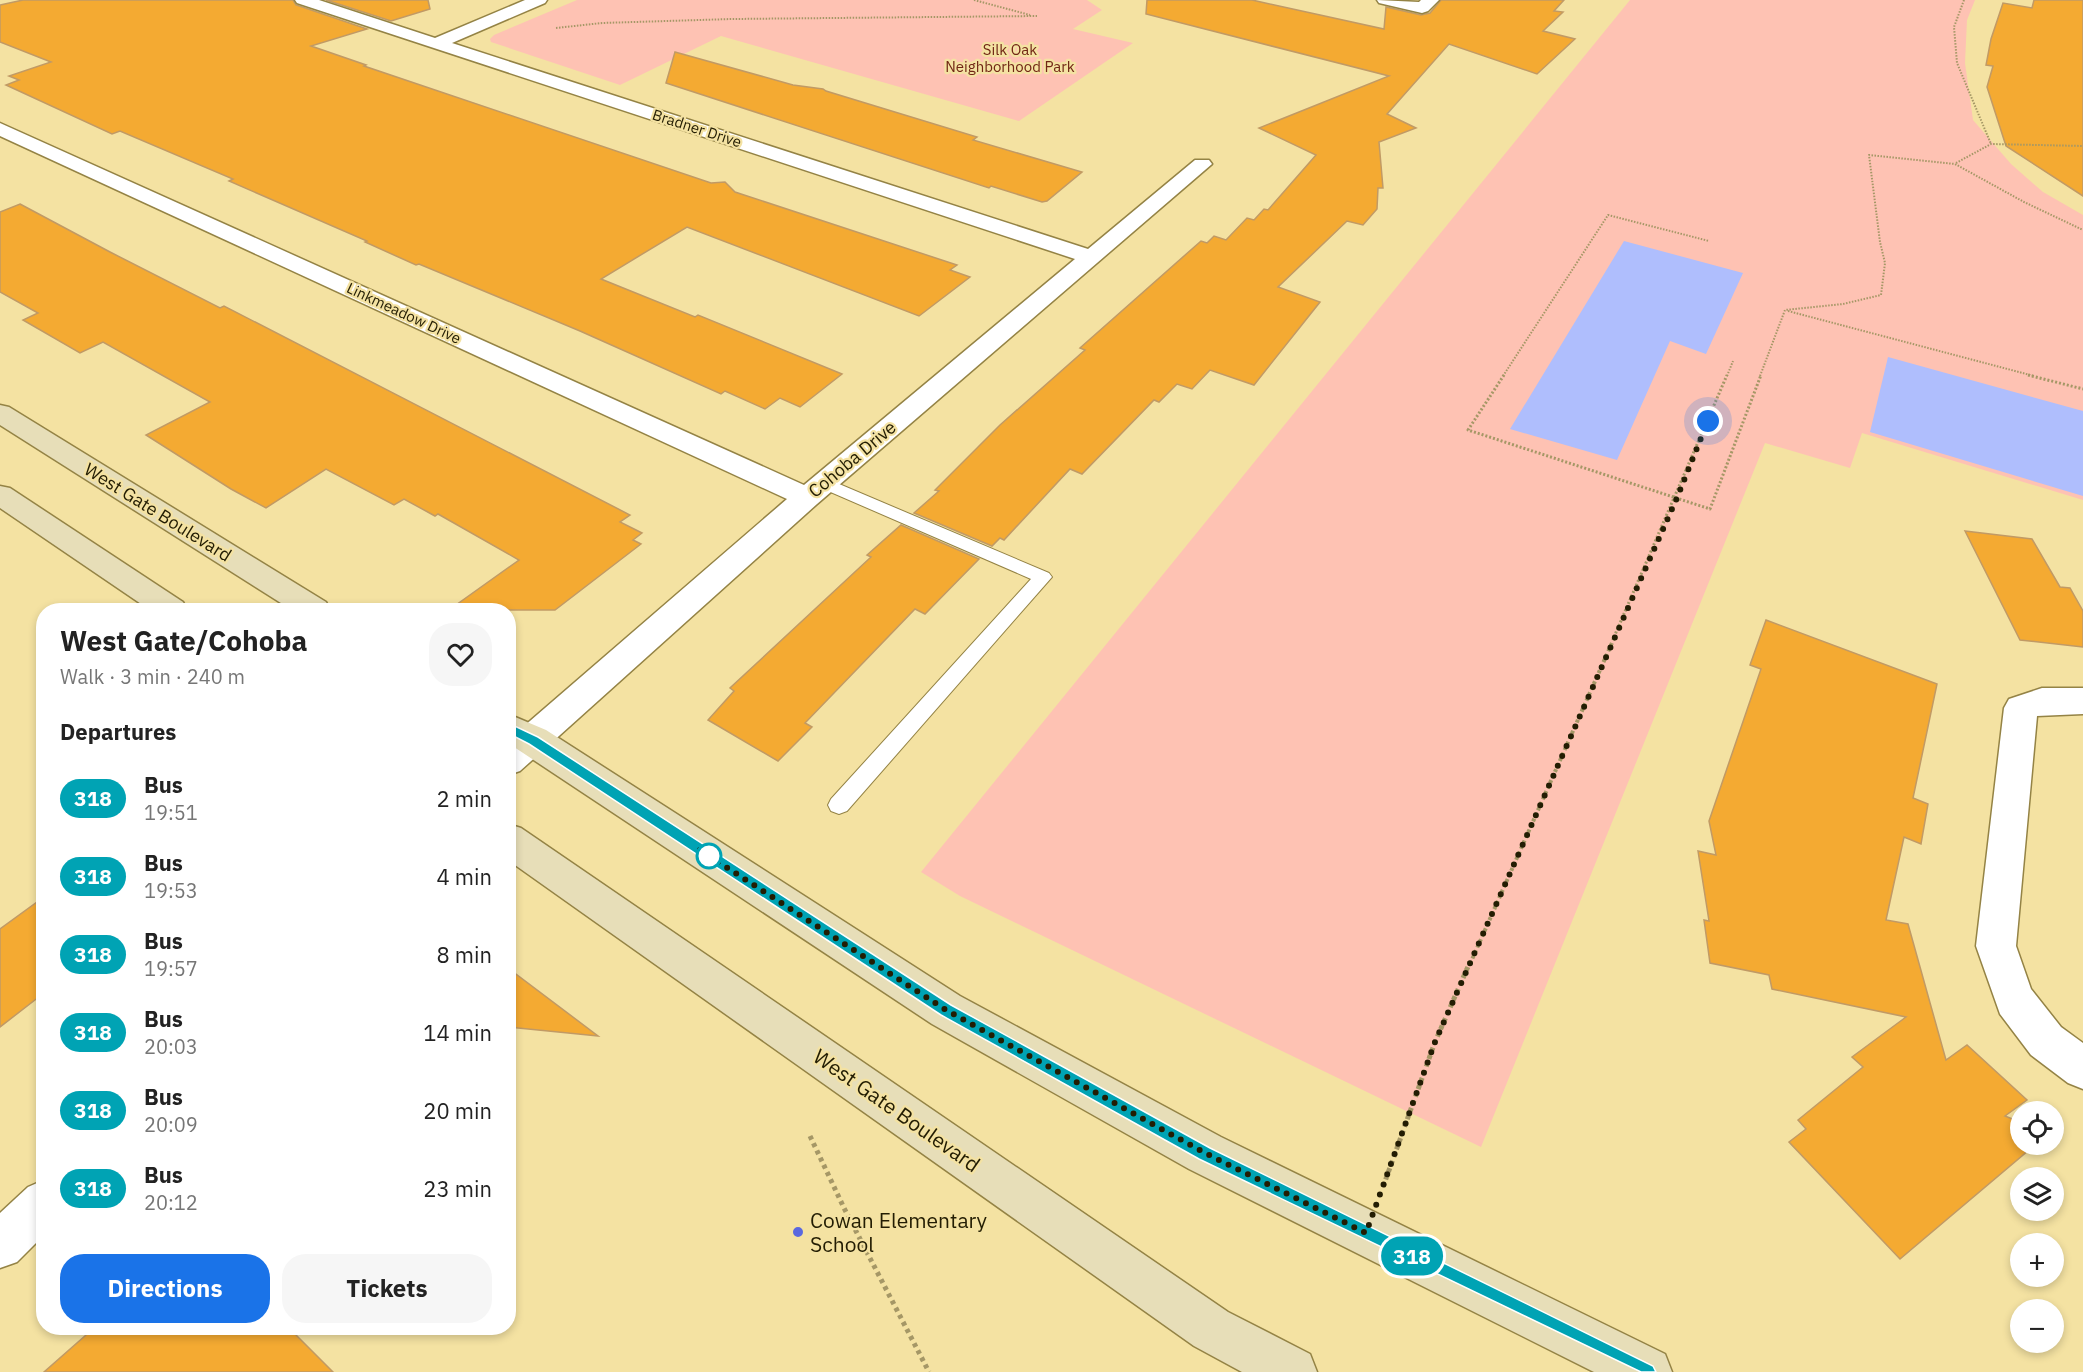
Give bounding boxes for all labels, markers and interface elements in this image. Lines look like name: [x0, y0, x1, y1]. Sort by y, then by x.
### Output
park label: Silk Oak Neighborhood Park: [945, 40, 1075, 76]
street label: Bradner Drive: [650, 105, 744, 151]
street label: Linkmeadow Drive: [344, 278, 464, 348]
your location: [1693, 406, 1723, 436]
street label: Cohoba Drive: [803, 416, 901, 502]
street label: West Gate Boulevard: [80, 457, 236, 567]
text: West Gate/Cohoba: [60, 622, 307, 659]
button: heart: [429, 623, 492, 686]
text: Walk · 3 min · 240 m: [60, 663, 245, 690]
text: Departures: [60, 717, 176, 746]
text: Bus: [144, 770, 183, 799]
text: 318: [74, 784, 112, 812]
text: 2 min: [436, 784, 492, 813]
text: 19:51: [144, 799, 198, 826]
unlabelled marker: [696, 843, 722, 869]
text: Bus: [144, 848, 183, 877]
text: 318: [74, 862, 112, 890]
text: 4 min: [436, 862, 492, 891]
text: 19:53: [144, 877, 198, 904]
text: Bus: [144, 926, 183, 955]
text: 318: [74, 940, 112, 968]
text: 8 min: [436, 940, 492, 969]
text: 19:57: [144, 955, 198, 982]
text: Bus: [144, 1004, 183, 1033]
text: 318: [74, 1018, 112, 1046]
text: 14 min: [423, 1018, 492, 1047]
text: 20:03: [144, 1033, 198, 1060]
street label: West Gate Boulevard: [808, 1042, 986, 1178]
text: Bus: [144, 1082, 183, 1111]
text: 318: [74, 1096, 112, 1124]
text: 20 min: [423, 1096, 492, 1125]
map controls: [2010, 1101, 2064, 1353]
button: locate: [2010, 1101, 2064, 1155]
text: 20:09: [144, 1111, 198, 1138]
text: Bus: [144, 1160, 183, 1189]
button: layers: [2010, 1167, 2064, 1221]
text: 318: [74, 1174, 112, 1202]
text: 23 min: [423, 1174, 492, 1203]
text: 20:12: [144, 1189, 198, 1216]
place label: Cowan Elementary School: [810, 1206, 988, 1258]
marker: Cowan Elementary School: [791, 1225, 805, 1239]
button: +: [2010, 1233, 2064, 1287]
line badge: 318: [1378, 1236, 1446, 1276]
text: 318: [1393, 1242, 1431, 1270]
button: Directions: [60, 1254, 270, 1323]
button: Tickets: [282, 1254, 492, 1323]
button: −: [2010, 1299, 2064, 1353]

